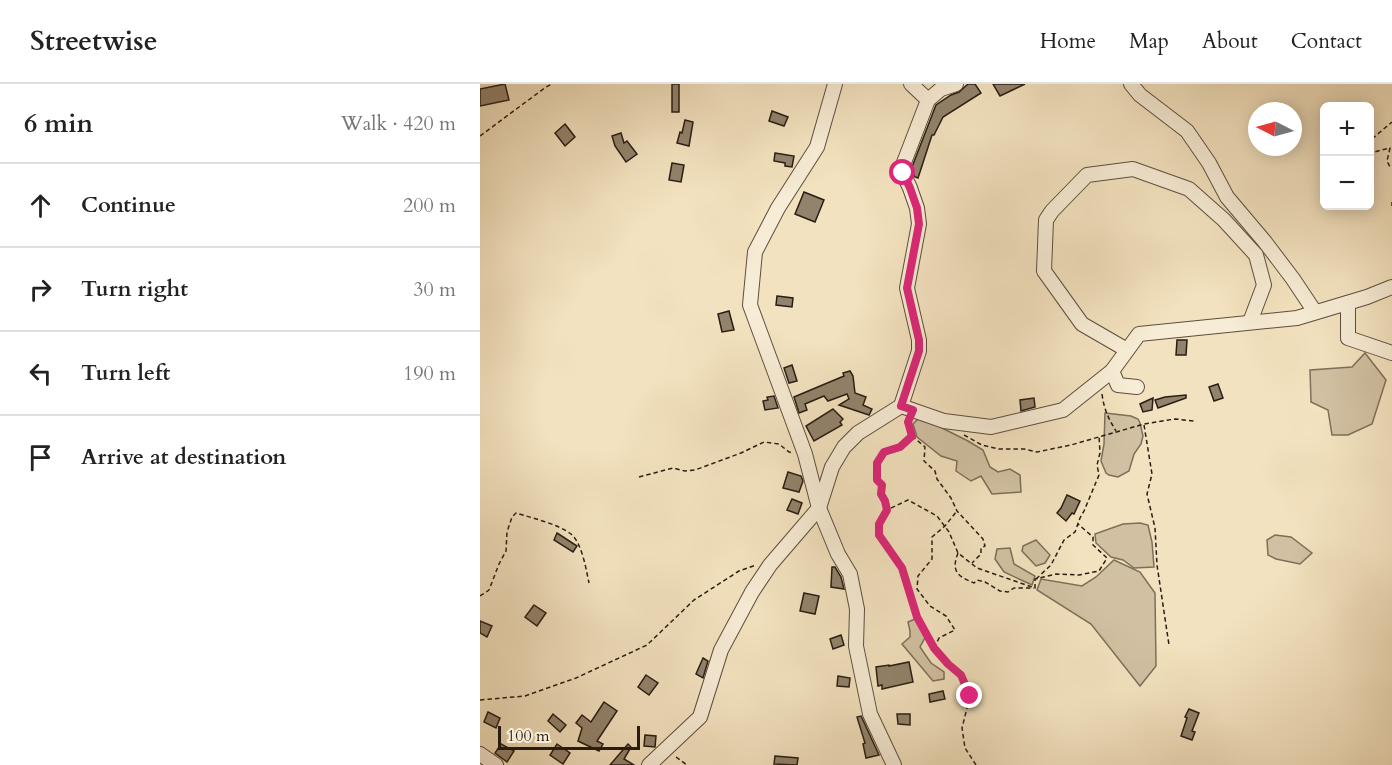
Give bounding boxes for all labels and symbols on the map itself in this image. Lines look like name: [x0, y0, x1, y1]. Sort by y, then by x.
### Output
north arrow: [1248, 102, 1302, 156]
route start: [889, 159, 915, 185]
route end: [956, 682, 982, 708]
scale bar: [498, 723, 640, 750]

